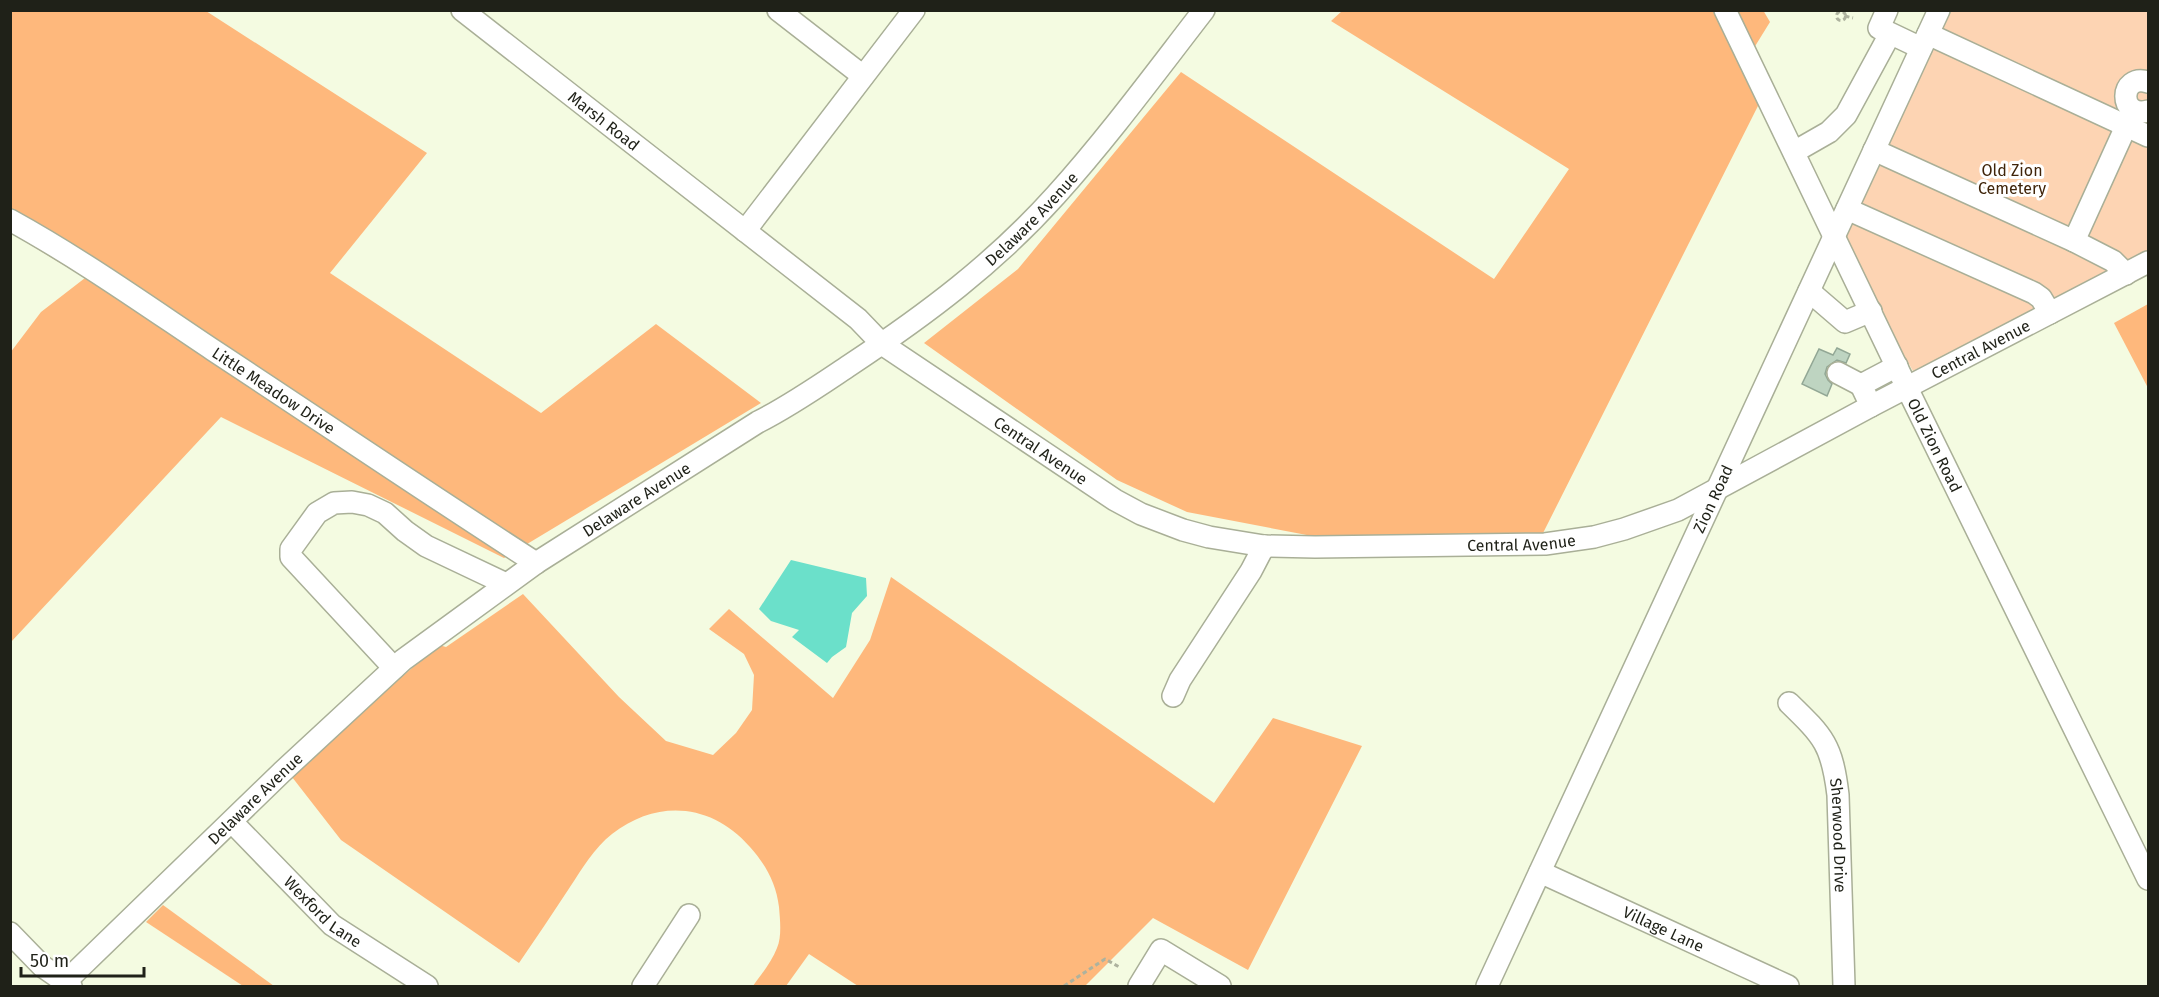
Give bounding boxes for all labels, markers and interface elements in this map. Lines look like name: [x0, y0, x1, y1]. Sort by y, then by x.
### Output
street label: Marsh Road: [564, 87, 643, 154]
park label: Old Zion Cemetery: [1978, 161, 2046, 198]
street label: Delaware Avenue: [981, 168, 1082, 270]
street label: Central Avenue: [1928, 316, 2033, 383]
street label: Little Meadow Drive: [209, 343, 339, 438]
street label: Old Zion Road: [1904, 395, 1966, 495]
street label: Central Avenue: [990, 412, 1091, 488]
street label: Delaware Avenue: [579, 458, 694, 541]
street label: Zion Road: [1689, 462, 1737, 536]
street label: Central Avenue: [1467, 530, 1577, 555]
street label: Delaware Avenue: [204, 748, 306, 848]
street label: Sherwood Drive: [1826, 777, 1851, 893]
street label: Wexford Lane: [280, 872, 365, 951]
street label: Village Lane: [1620, 902, 1707, 956]
scale bar: [21, 940, 144, 978]
text: 50 m: [30, 950, 69, 972]

